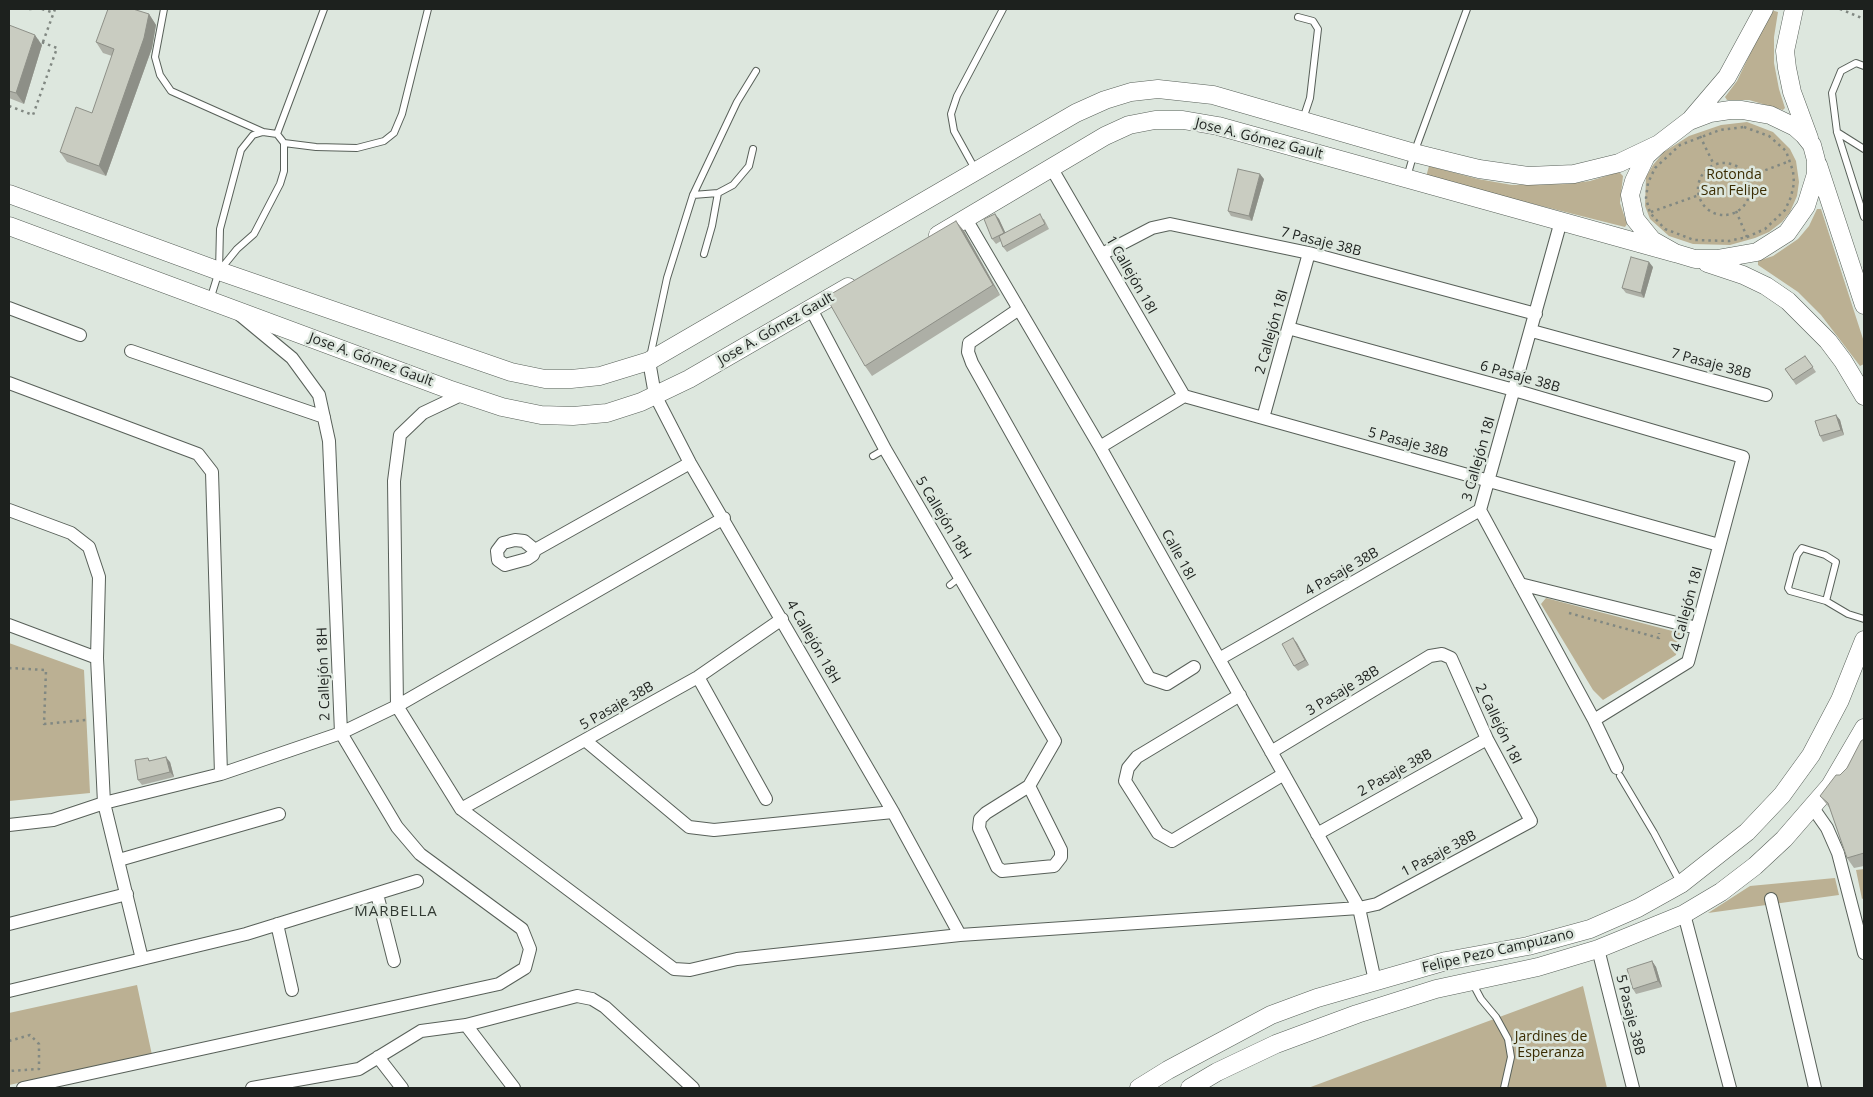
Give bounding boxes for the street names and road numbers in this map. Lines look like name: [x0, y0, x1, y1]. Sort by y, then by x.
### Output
street label: Jose A. Gómez Gault: [1193, 115, 1325, 163]
street label: 7 Pasaje 38B: [1279, 224, 1363, 260]
street label: 1 Callejón 18I: [1102, 233, 1160, 317]
street label: 2 Callejón 18I: [1252, 288, 1292, 376]
street label: Jose A. Gómez Gault: [715, 289, 837, 369]
street label: Jose A. Gómez Gault: [306, 330, 436, 390]
street label: 7 Pasaje 38B: [1669, 345, 1753, 383]
street label: 6 Pasaje 38B: [1478, 358, 1562, 396]
street label: 3 Callejón 18I: [1459, 415, 1499, 503]
street label: 5 Pasaje 38B: [1366, 424, 1450, 462]
street label: 5 Callejón 18H: [912, 474, 974, 562]
street label: Calle 18I: [1157, 527, 1199, 583]
street label: 4 Pasaje 38B: [1302, 544, 1382, 600]
street label: 4 Callejón 18I: [1668, 565, 1706, 653]
street label: 4 Callejón 18H: [782, 597, 844, 687]
street label: 2 Callejón 18H: [314, 627, 334, 721]
street label: 3 Pasaje 38B: [1303, 663, 1383, 719]
street label: 5 Pasaje 38B: [577, 678, 657, 734]
street label: 2 Callejón 18I: [1471, 681, 1525, 767]
street label: 2 Pasaje 38B: [1355, 746, 1435, 800]
street label: 1 Pasaje 38B: [1399, 827, 1479, 881]
street label: Felipe Pezo Campuzano: [1421, 925, 1575, 977]
street label: 5 Pasaje 38B: [1612, 973, 1648, 1057]

